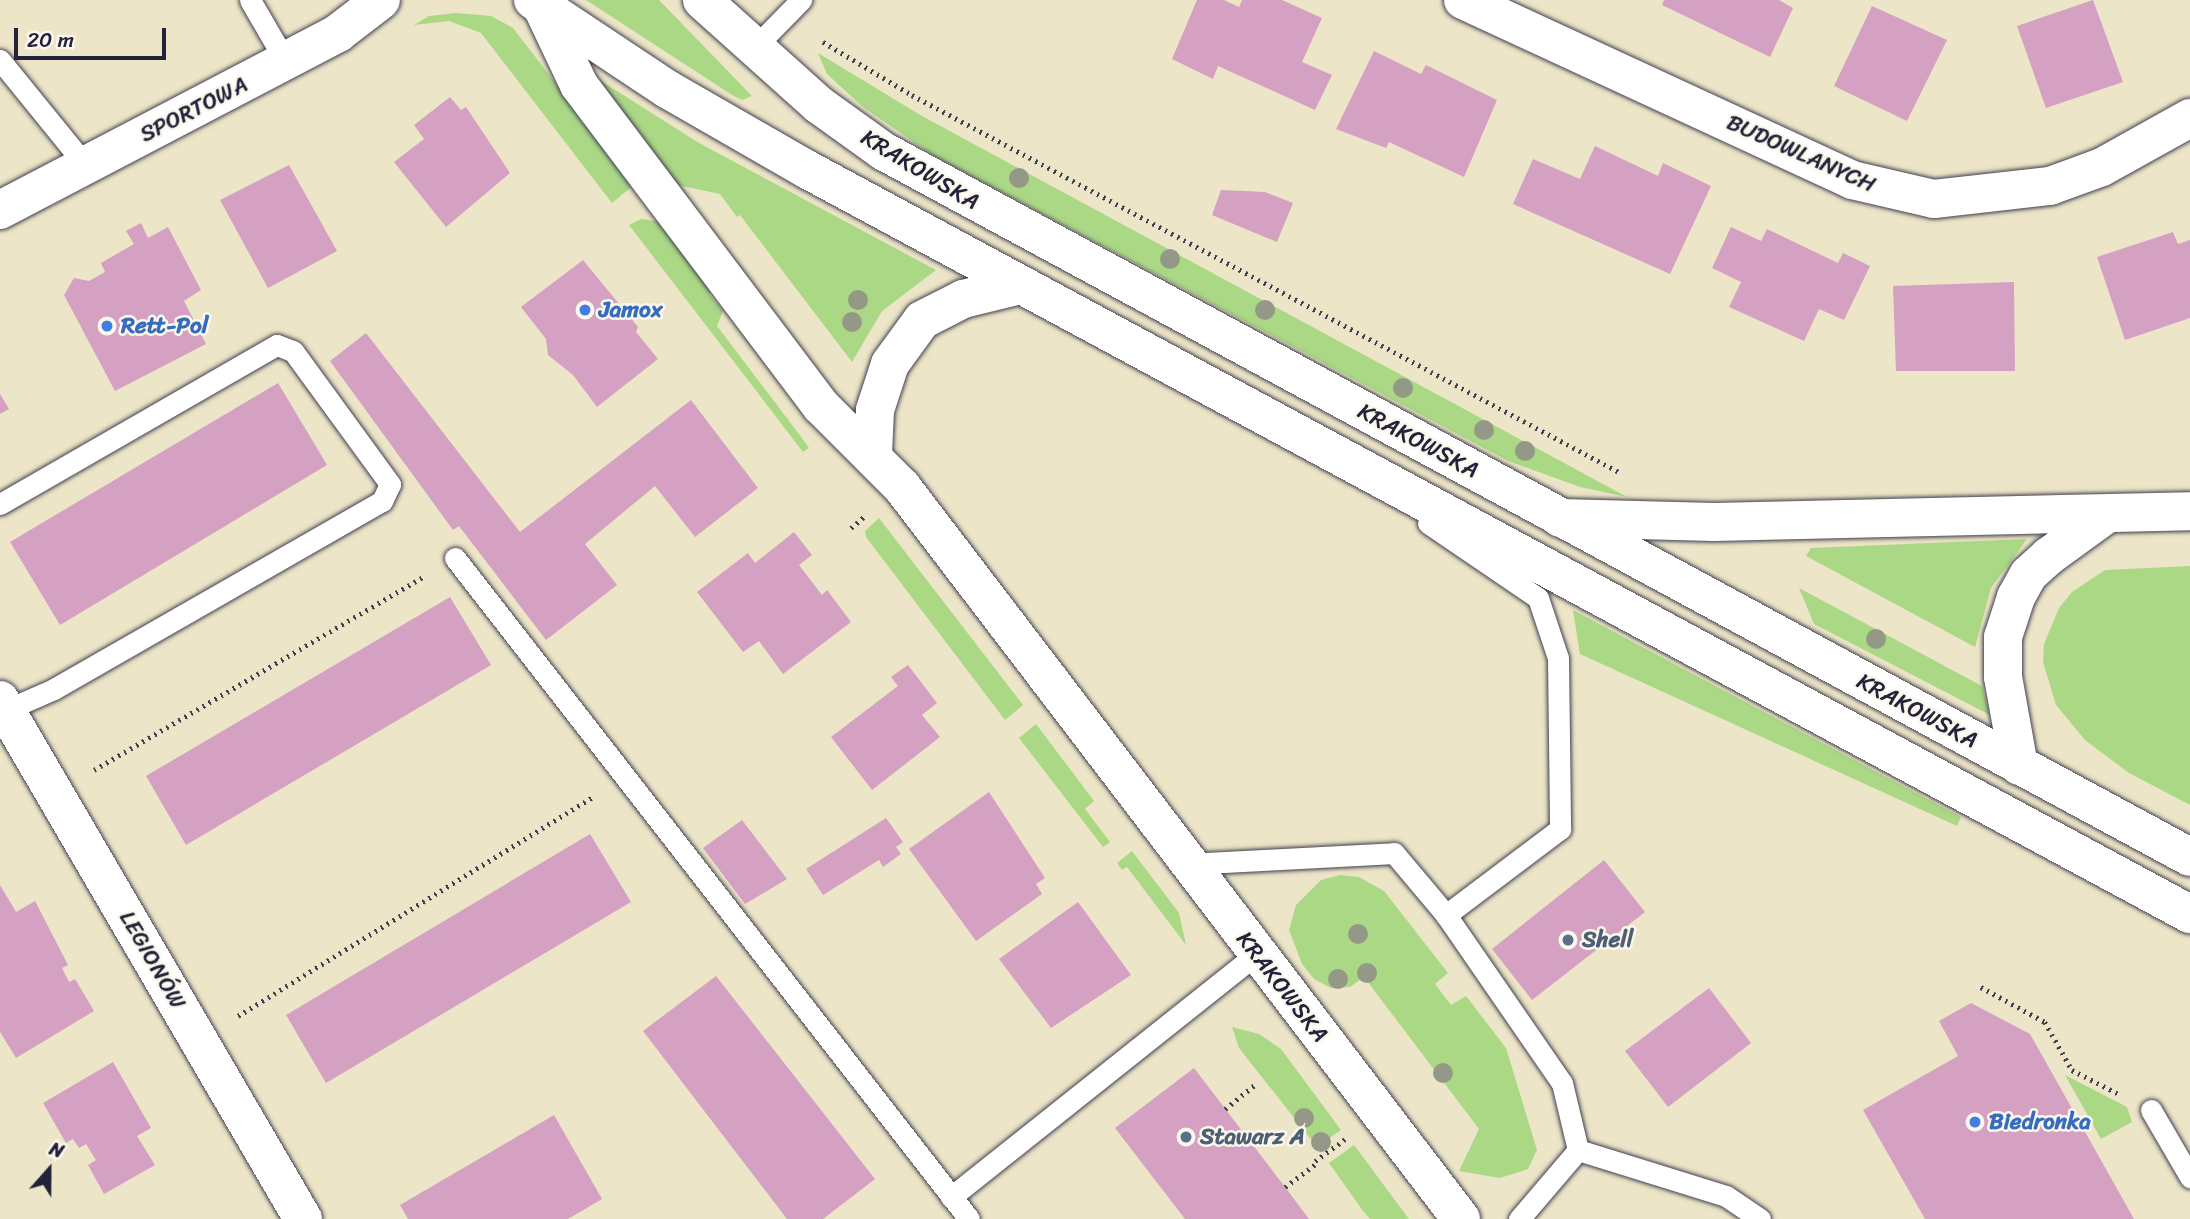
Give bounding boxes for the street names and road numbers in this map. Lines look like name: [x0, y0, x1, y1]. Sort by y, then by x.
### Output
street label: SPORTOWA: [136, 71, 252, 149]
street label: BUDOWLANYCH: [1722, 109, 1880, 199]
street label: KRAKOWSKA: [856, 124, 984, 216]
street label: KRAKOWSKA: [1353, 398, 1483, 484]
street label: KRAKOWSKA: [1852, 668, 1982, 754]
street label: LEGIONÓW: [113, 906, 191, 1014]
street label: KRAKOWSKA: [1230, 926, 1334, 1048]

